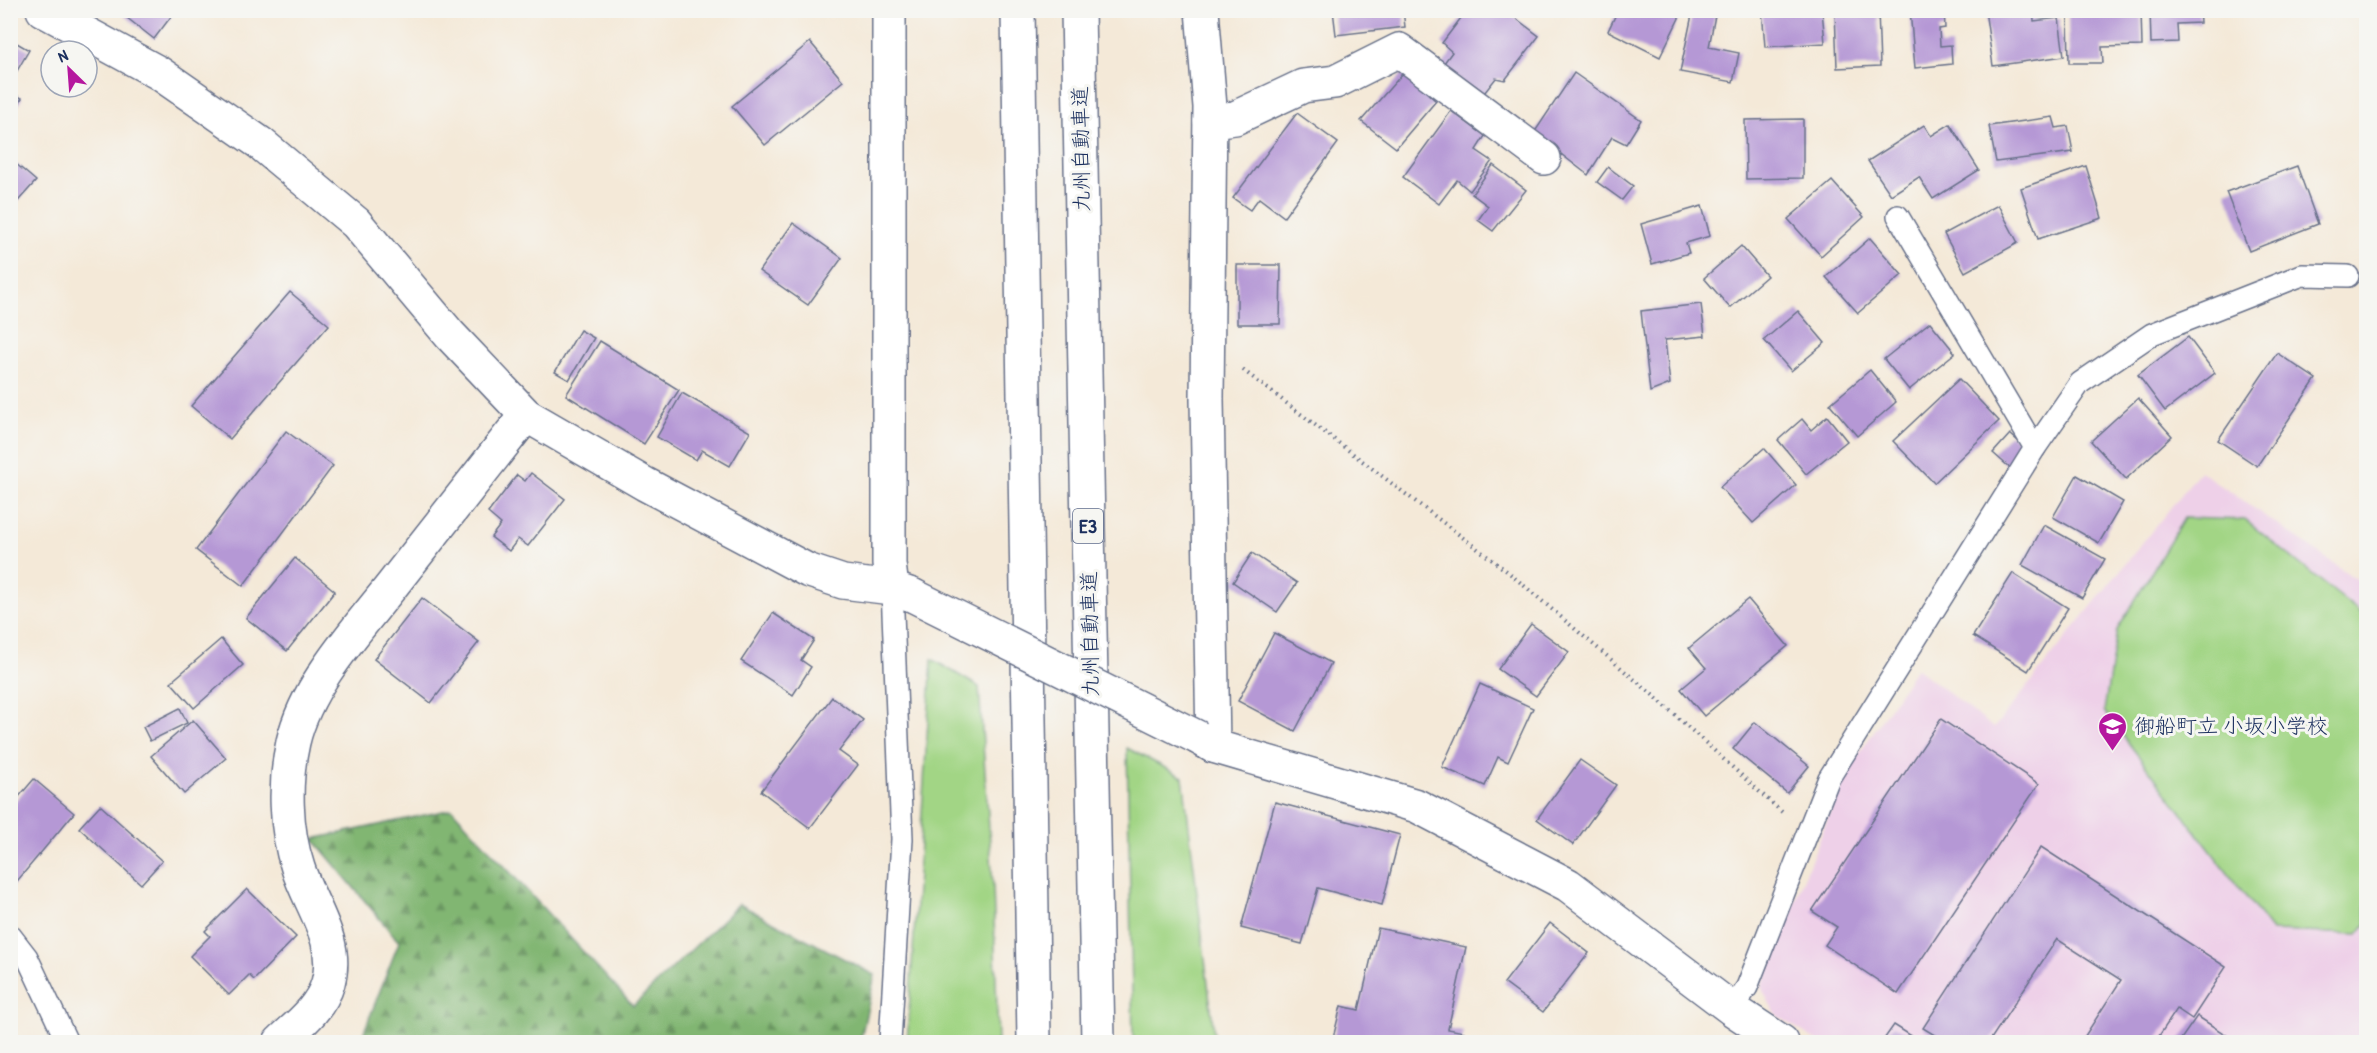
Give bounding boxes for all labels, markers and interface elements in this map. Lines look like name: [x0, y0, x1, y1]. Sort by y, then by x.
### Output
north arrow: [39, 39, 99, 99]
text: N: [54, 43, 72, 67]
street label: 九州自動車道: [1065, 86, 1096, 212]
road number: E3: [1073, 509, 1103, 543]
street label: 九州自動車道: [1074, 571, 1105, 697]
school or university icon: 御船町立 小坂小学校: [2097, 710, 2129, 752]
place label: 御船町立 小坂小学校: [2134, 711, 2328, 740]

